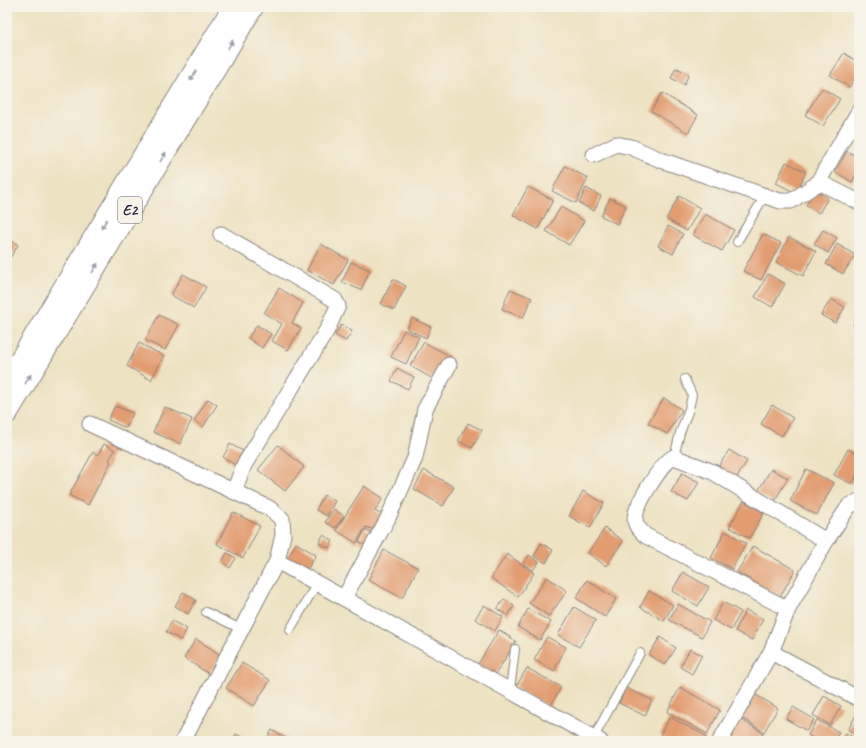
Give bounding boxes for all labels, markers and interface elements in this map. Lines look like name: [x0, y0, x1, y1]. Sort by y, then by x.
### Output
one-way arrow: [226, 39, 233, 51]
one-way arrow: [189, 70, 196, 82]
one-way arrow: [159, 151, 166, 163]
road number: E2: [118, 197, 142, 223]
one-way arrow: [100, 218, 107, 230]
one-way arrow: [92, 262, 99, 274]
one-way arrow: [24, 373, 31, 385]

